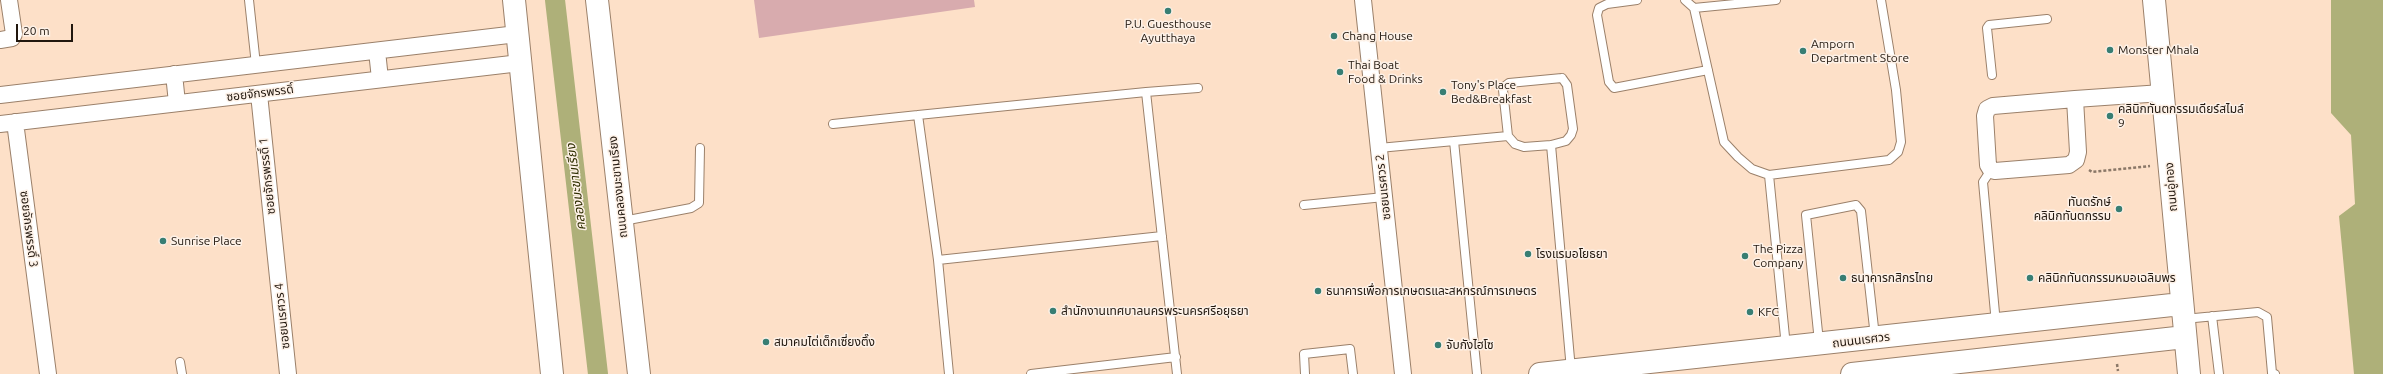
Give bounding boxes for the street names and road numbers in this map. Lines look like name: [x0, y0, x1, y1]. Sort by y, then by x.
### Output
street label: ซอยจักรพรรดิ์: [226, 82, 294, 104]
street label: ถนนคลองมะขามเรียง: [605, 135, 631, 239]
street label: ซอยจักรพรรดิ์ 1: [256, 137, 278, 215]
street label: ซอยนเรศวร 2: [1372, 153, 1394, 221]
street label: ถนนอู่ทอง: [2162, 162, 2180, 212]
street label: ซอยจักรพรรดิ์ 3: [17, 190, 41, 268]
street label: ซอยนเรศวร 4: [271, 282, 293, 350]
street label: ถนนนเรศวร: [1831, 329, 1891, 351]

